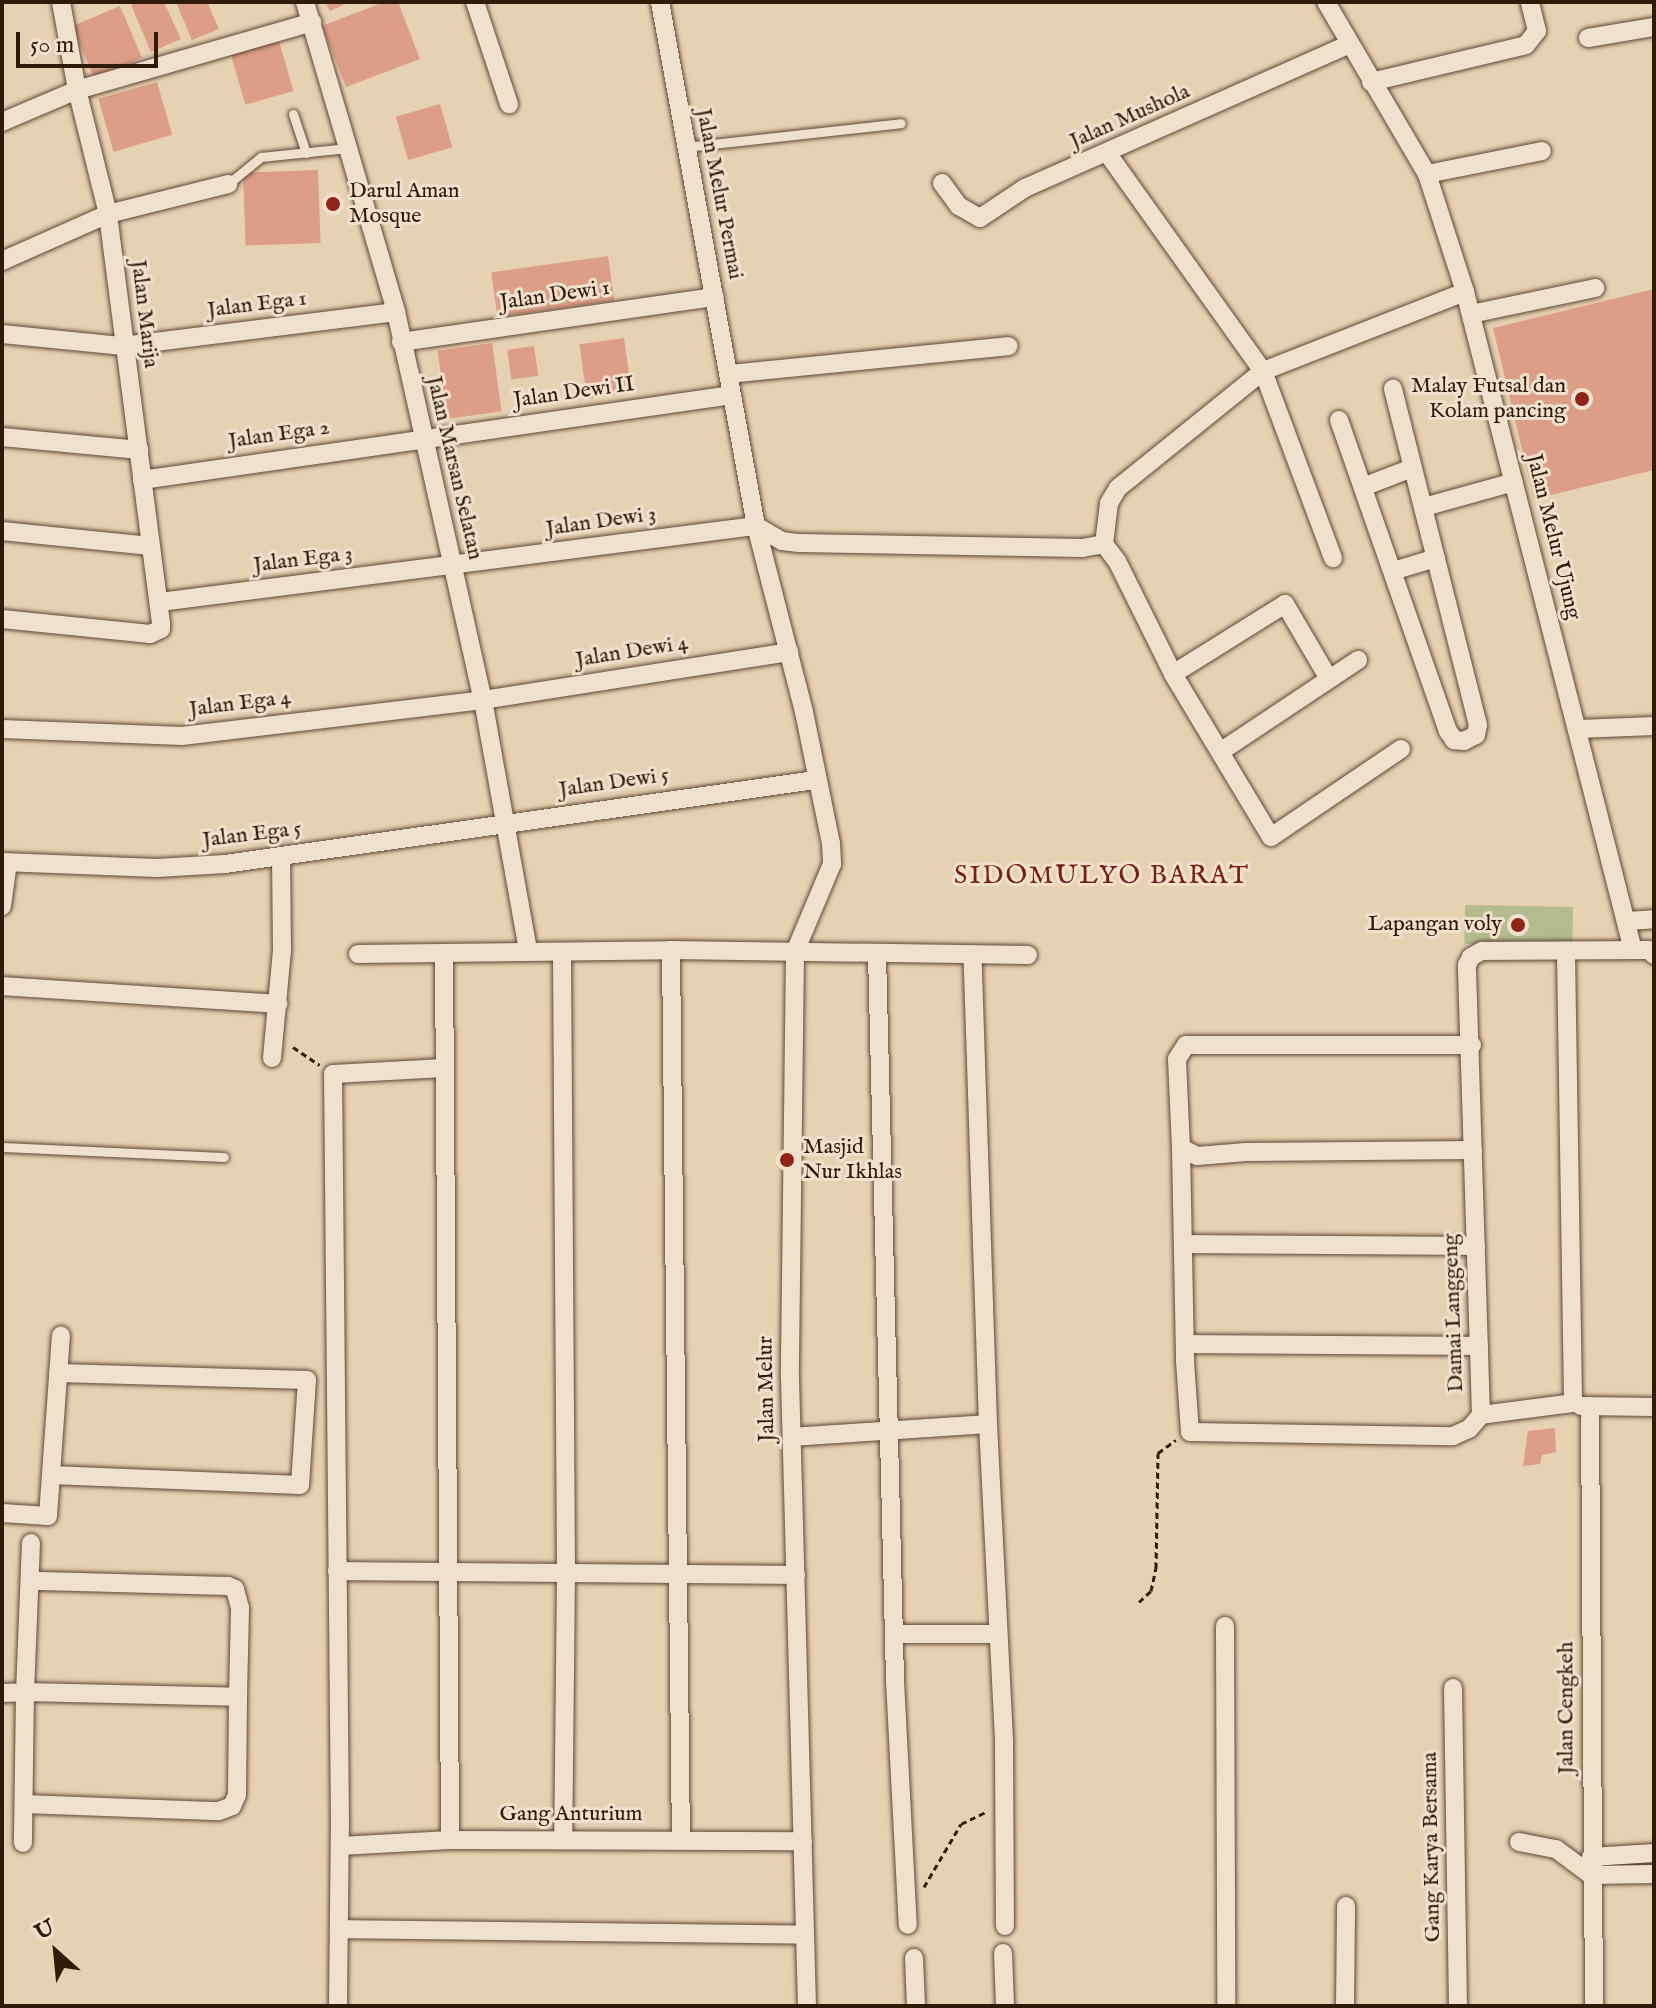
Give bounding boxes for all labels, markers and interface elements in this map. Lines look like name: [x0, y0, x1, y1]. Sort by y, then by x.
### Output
scale bar: [20, 16, 162, 66]
text: 50 m: [30, 30, 74, 61]
street label: Jalan Mushola: [1066, 79, 1194, 155]
street label: Jalan Melur Permai: [689, 106, 749, 282]
place label: Darul Aman Mosque: [349, 178, 460, 230]
marker: Darul Aman Mosque: [324, 195, 342, 213]
street label: Jalan Marija: [124, 258, 164, 370]
street label: Jalan Dewi 1: [498, 275, 612, 317]
street label: Jalan Ega 1: [206, 286, 308, 324]
street label: Jalan Dewi II: [512, 371, 636, 415]
place label: Malay Futsal dan Kolam pancing: [1411, 373, 1566, 424]
street label: Jalan Marsan Selatan: [420, 374, 488, 562]
marker: Malay Futsal dan Kolam pancing: [1573, 390, 1591, 408]
street label: Jalan Ega 2: [227, 415, 331, 455]
street label: Jalan Melur Ujung: [1520, 451, 1586, 623]
street label: Jalan Dewi 3: [544, 501, 658, 543]
street label: Jalan Ega 3: [252, 541, 354, 579]
street label: Jalan Dewi 4: [574, 630, 690, 674]
street label: Jalan Ega 4: [188, 685, 292, 723]
street label: Jalan Dewi 5: [557, 762, 671, 804]
street label: Jalan Ega 5: [201, 816, 303, 854]
district label: SIDOMULYO BARAT: [954, 860, 1250, 892]
place label: Lapangan voly: [1368, 912, 1502, 938]
marker: Lapangan voly: [1509, 916, 1527, 934]
place label: Masjid Nur Ikhlas: [803, 1134, 902, 1186]
marker: Masjid Nur Ikhlas: [778, 1151, 796, 1169]
street label: Damai Langgeng: [1438, 1233, 1470, 1393]
street label: Jalan Melur: [753, 1336, 781, 1442]
street label: Jalan Cengkeh: [1554, 1642, 1580, 1774]
street label: Gang Karya Bersama: [1417, 1752, 1447, 1942]
street label: Gang Anturium: [499, 1802, 643, 1828]
north arrow: [16, 1912, 96, 1992]
text: U: [30, 1914, 60, 1947]

